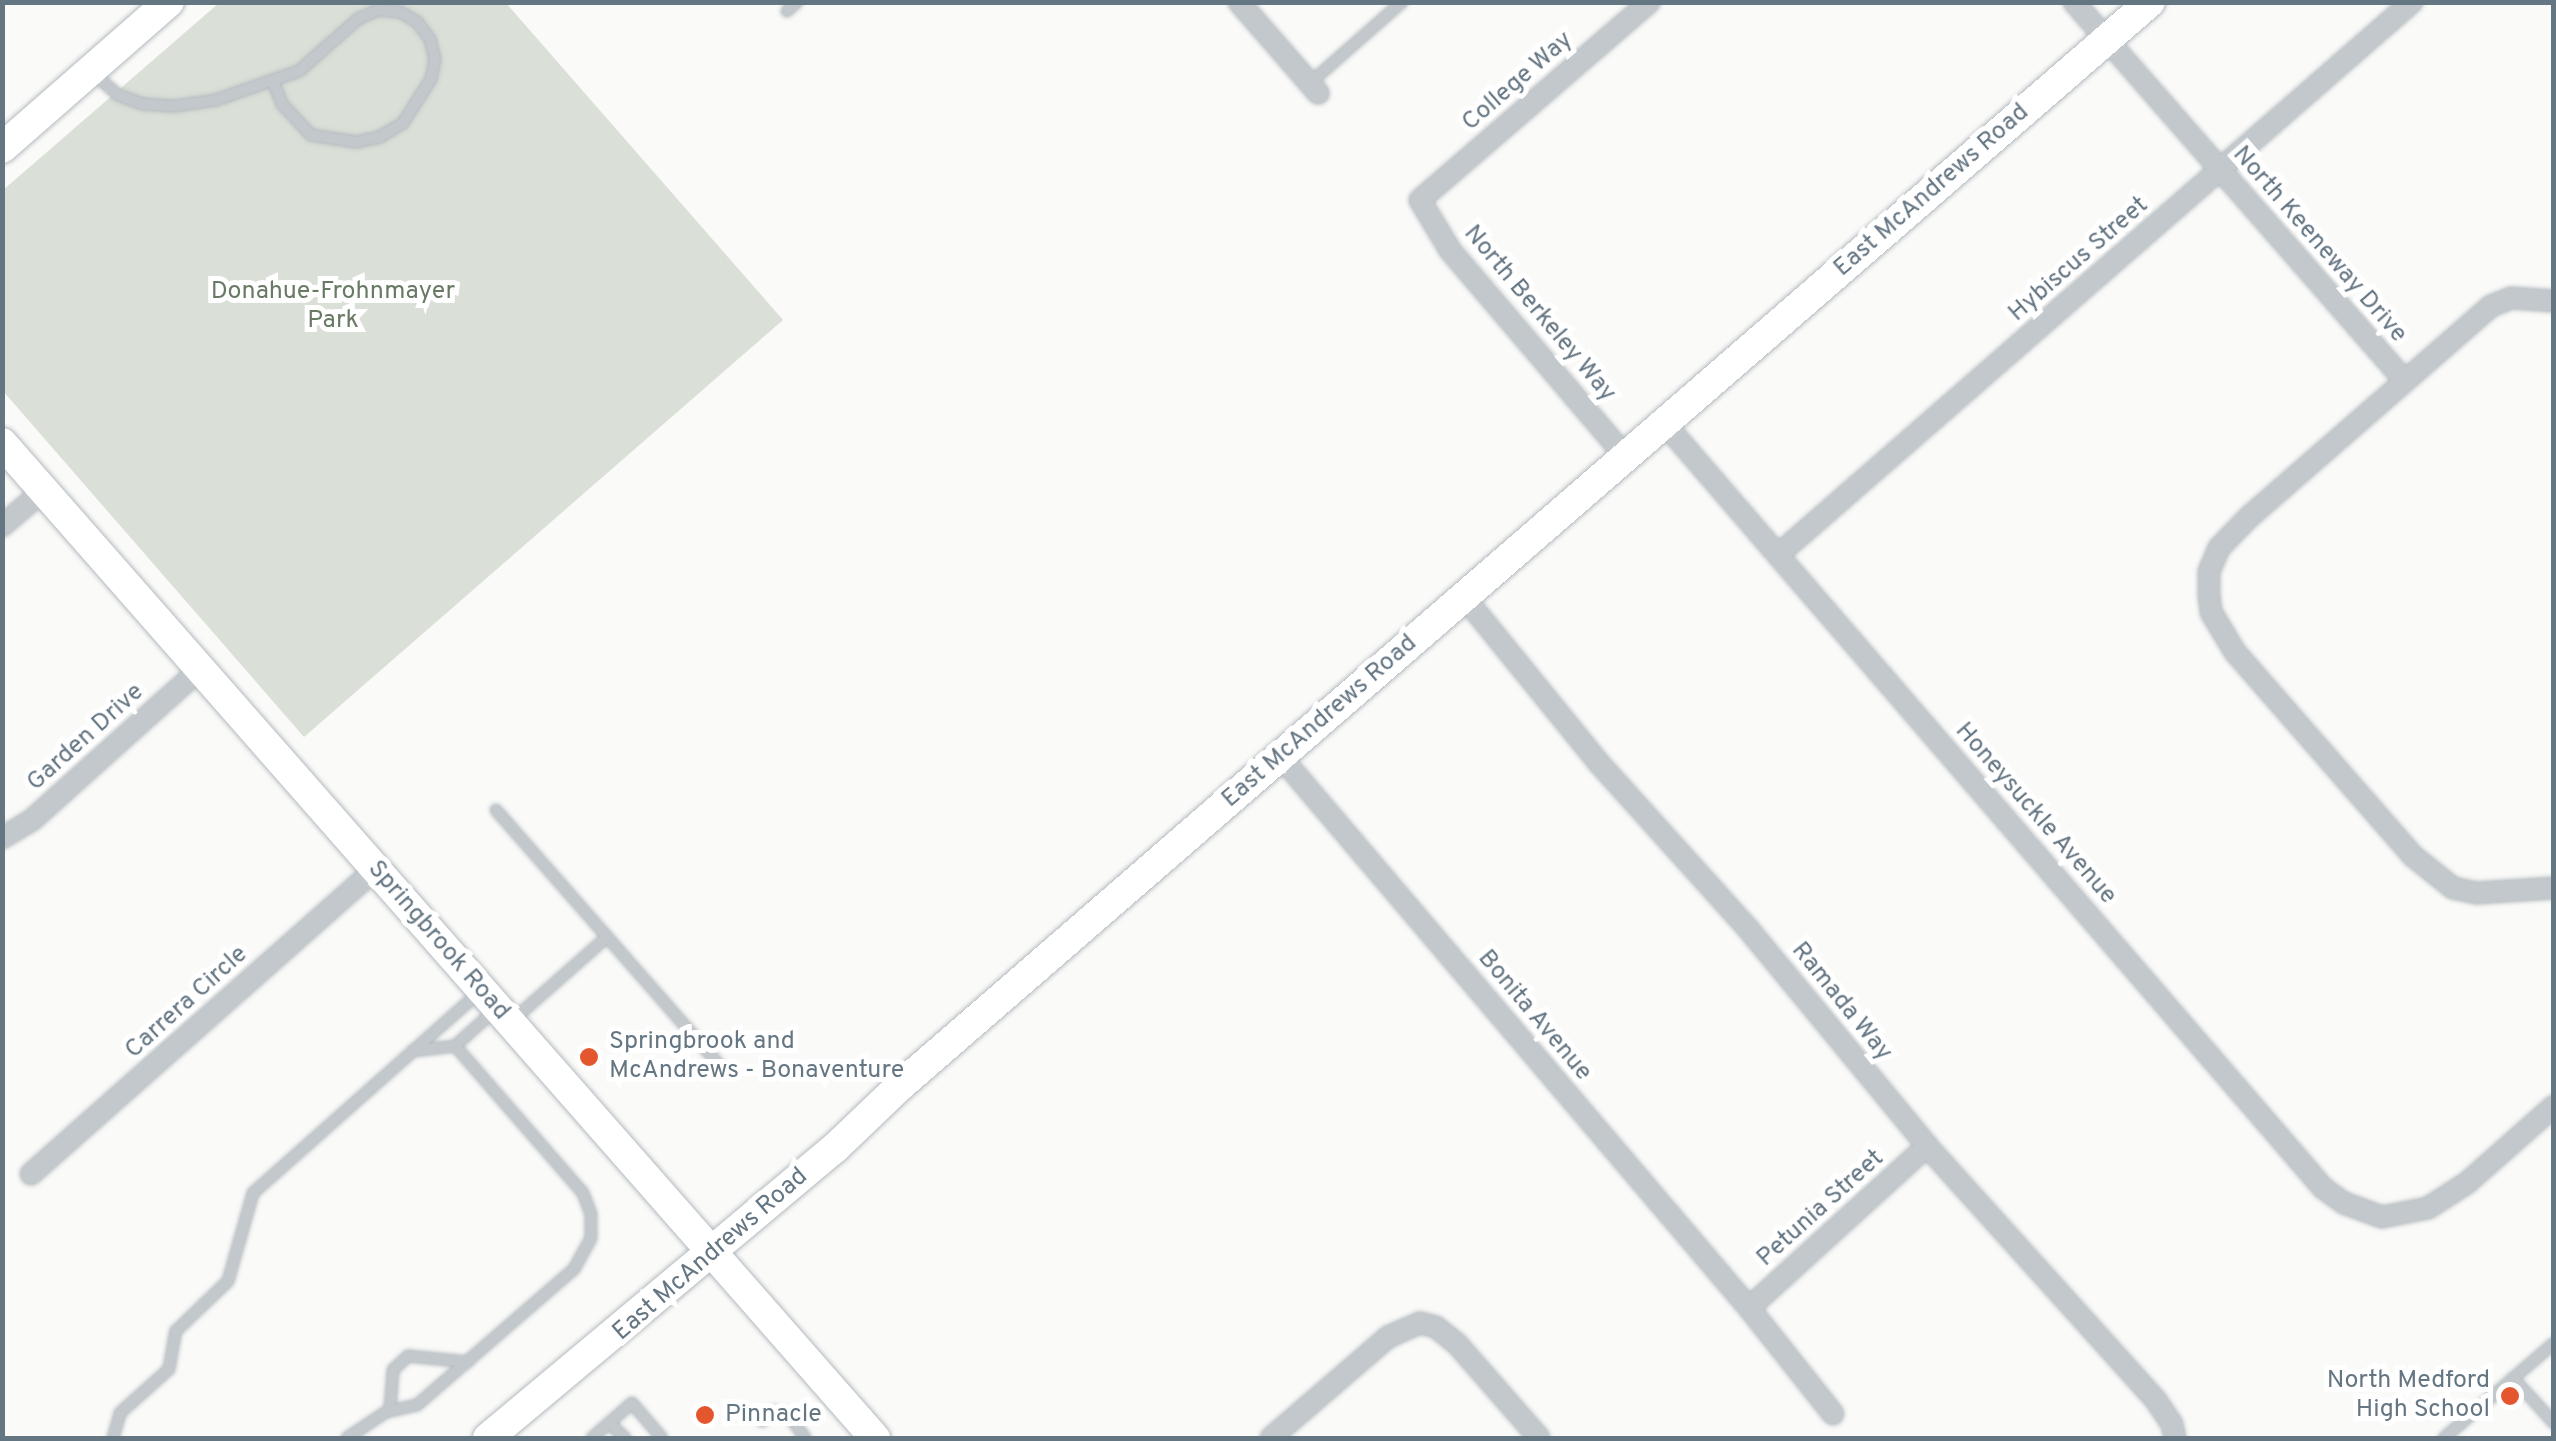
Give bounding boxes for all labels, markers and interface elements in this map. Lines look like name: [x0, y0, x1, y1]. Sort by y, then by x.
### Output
street label: College Way: [1456, 26, 1580, 138]
street label: East McAndrews Road: [1828, 98, 2036, 284]
street label: North Keeneway Drive: [2225, 141, 2413, 349]
street label: Hybiscus Street: [2003, 191, 2155, 329]
street label: North Berkeley Way: [1456, 219, 1622, 409]
park label: Donahue-Frohnmayer Park: [211, 278, 455, 337]
street label: East McAndrews Road: [1216, 629, 1424, 815]
street label: Garden Drive: [21, 678, 151, 798]
street label: Honeysuckle Avenue: [1948, 717, 2122, 911]
street label: Springbrook Road: [360, 855, 516, 1027]
street label: Ramada Way: [1784, 936, 1898, 1068]
street label: Carrera Circle: [120, 940, 254, 1066]
street label: Bonita Avenue: [1470, 944, 1598, 1088]
place label: Springbrook and McAndrews - Bonaventure: [609, 1028, 904, 1087]
marker: Springbrook and McAndrews - Bonaventure: [578, 1046, 600, 1068]
street label: Petunia Street: [1751, 1144, 1891, 1274]
street label: East McAndrews Road: [607, 1162, 815, 1348]
place label: North Medford High School: [2327, 1367, 2490, 1426]
marker: North Medford High School: [2499, 1385, 2521, 1407]
place label: Pinnacle: [725, 1400, 822, 1430]
marker: Pinnacle: [694, 1404, 716, 1426]

